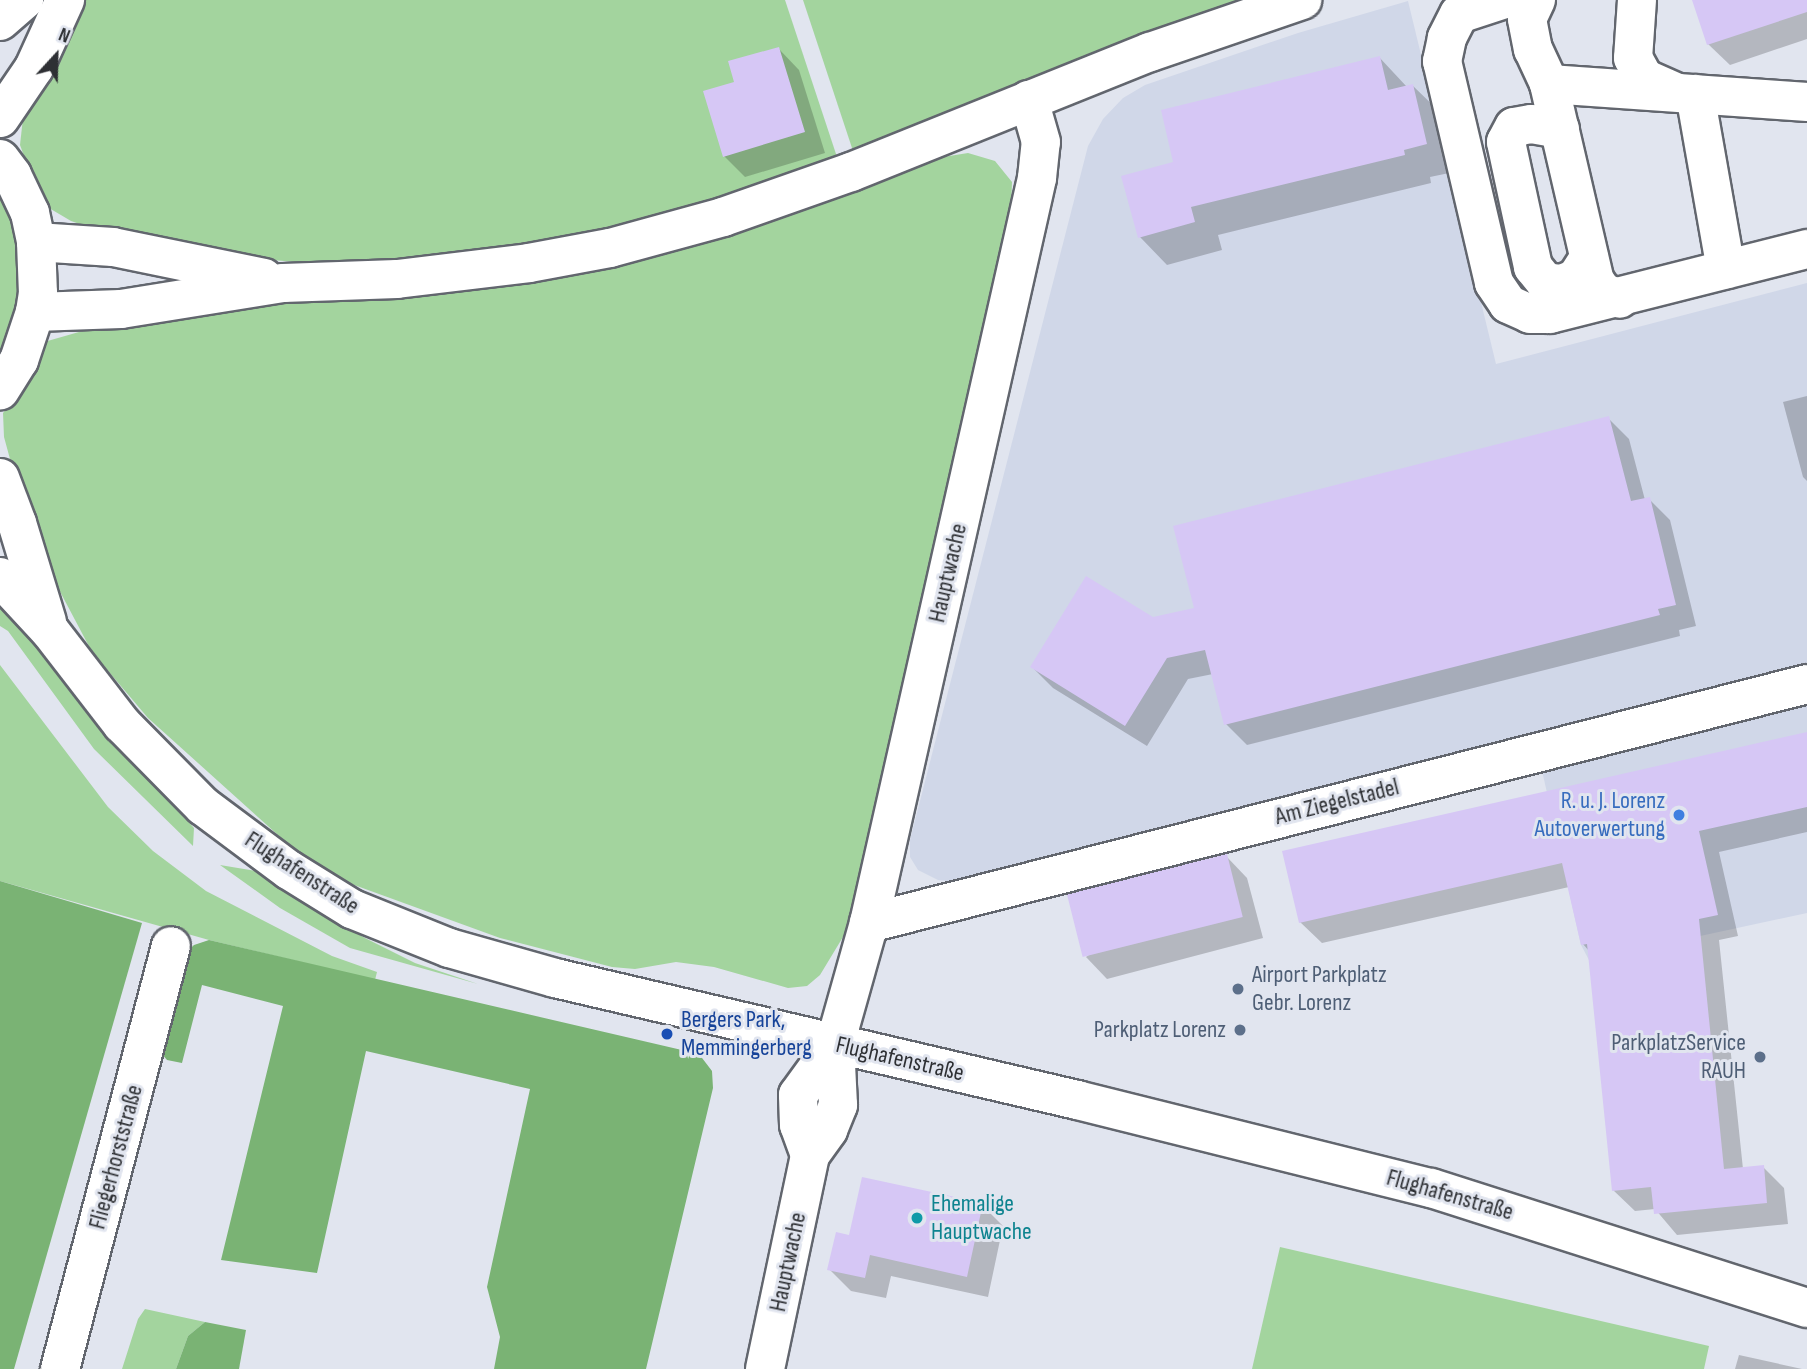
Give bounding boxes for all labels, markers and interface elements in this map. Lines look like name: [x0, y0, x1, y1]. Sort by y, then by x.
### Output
north arrow: [21, 21, 91, 91]
text: N: [55, 24, 73, 49]
street label: Hauptwache: [923, 521, 973, 625]
street label: Am Ziegelstadel: [1272, 773, 1402, 831]
place label: R. u. J. Lorenz Autoverwertung: [1534, 787, 1665, 843]
marker: R. u. J. Lorenz Autoverwertung: [1671, 807, 1687, 823]
street label: Flughafenstraße: [239, 825, 365, 921]
place label: Airport Parkplatz Gebr. Lorenz: [1252, 961, 1387, 1017]
marker: Airport Parkplatz Gebr. Lorenz: [1230, 981, 1246, 997]
place label: Bergers Park, Memmingerberg: [681, 1006, 812, 1062]
place label: Parkplatz Lorenz: [1094, 1016, 1226, 1044]
marker: Parkplatz Lorenz: [1232, 1022, 1248, 1038]
marker: Bergers Park, Memmingerberg: [659, 1026, 675, 1042]
place label: ParkplatzService RAUH: [1611, 1029, 1746, 1085]
street label: Flughafenstraße: [833, 1030, 967, 1088]
marker: ParkplatzService RAUH: [1752, 1049, 1768, 1065]
street label: Fliegerhorststraße: [83, 1082, 149, 1232]
street label: Flughafenstraße: [1383, 1163, 1517, 1227]
place label: Ehemalige Hauptwache: [931, 1190, 1032, 1246]
street label: Hauptwache: [763, 1210, 813, 1314]
marker: Ehemalige Hauptwache: [909, 1210, 925, 1226]

